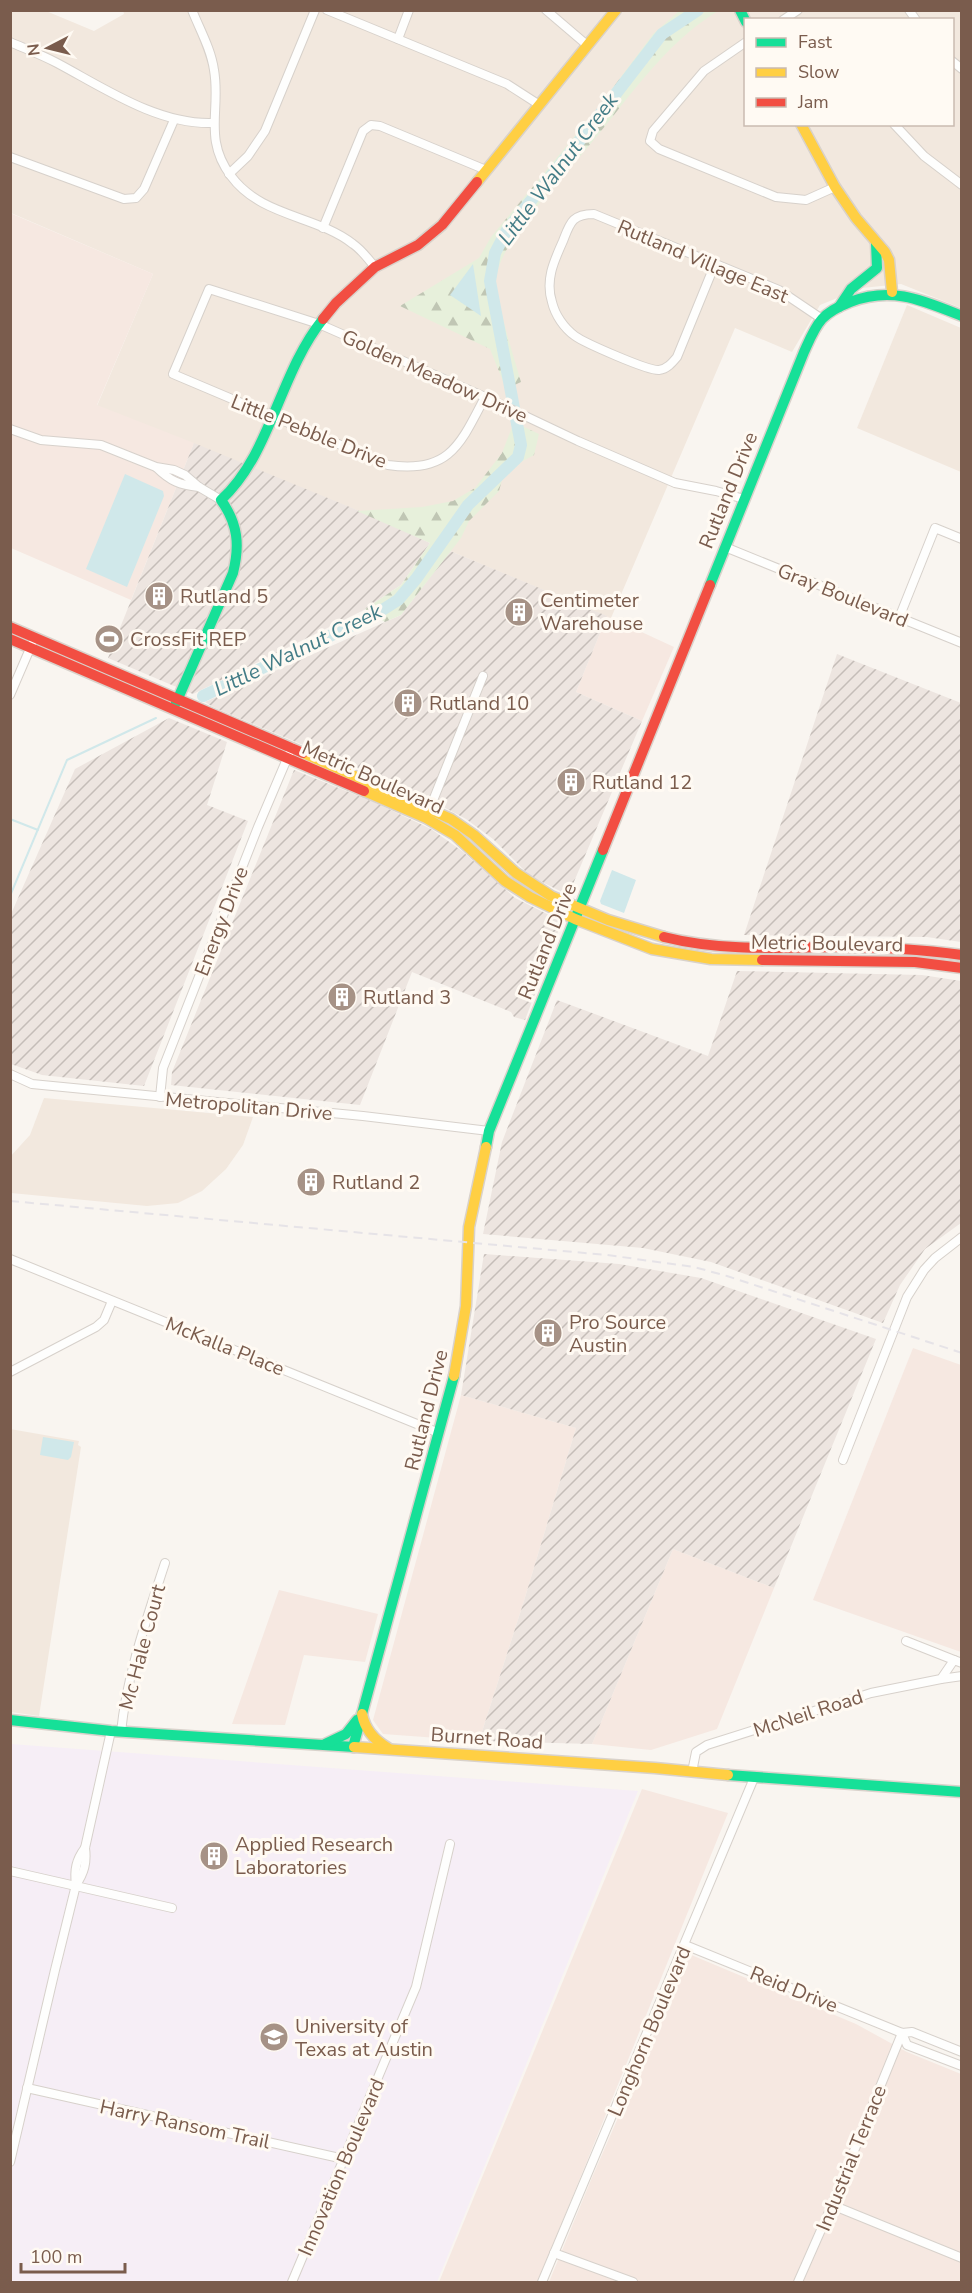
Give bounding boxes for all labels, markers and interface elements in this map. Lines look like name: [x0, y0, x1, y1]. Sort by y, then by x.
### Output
north arrow: [18, 18, 78, 78]
legend: [744, 18, 954, 126]
text: Fast: [798, 30, 833, 54]
text: N: [22, 42, 46, 57]
text: Slow: [798, 60, 839, 84]
water label: Little Walnut Creek: [492, 87, 625, 251]
text: Jam: [797, 90, 829, 114]
street label: Rutland Village East: [613, 213, 793, 310]
street label: Golden Meadow Drive: [338, 323, 532, 430]
street label: Little Pebble Drive: [227, 388, 391, 475]
street label: Rutland Drive: [693, 428, 764, 553]
street label: Gray Boulevard: [773, 557, 912, 634]
building icon: Rutland 5: [143, 580, 175, 612]
place label: Rutland 5: [180, 583, 268, 610]
place label: Centimeter Warehouse: [540, 587, 643, 637]
building icon: Centimeter Warehouse: [503, 596, 535, 628]
water label: Little Walnut Creek: [209, 597, 387, 703]
sports icon: CrossFit REP: [93, 623, 125, 655]
place label: CrossFit REP: [130, 626, 247, 653]
building icon: Rutland 10: [392, 687, 424, 719]
place label: Rutland 10: [429, 690, 529, 717]
street label: Metric Boulevard: [298, 734, 448, 821]
building icon: Rutland 12: [555, 766, 587, 798]
place label: Rutland 12: [592, 769, 692, 796]
street label: Energy Drive: [188, 863, 255, 980]
street label: Rutland Drive: [512, 879, 583, 1004]
street label: Metric Boulevard: [751, 929, 903, 958]
building icon: Rutland 3: [326, 981, 358, 1013]
place label: Rutland 3: [363, 984, 451, 1011]
street label: Metropolitan Drive: [164, 1086, 334, 1127]
building icon: Rutland 2: [295, 1166, 327, 1198]
place label: Rutland 2: [332, 1169, 420, 1196]
place label: Pro Source Austin: [569, 1309, 666, 1359]
street label: McKalla Place: [161, 1310, 288, 1383]
building icon: Pro Source Austin: [532, 1317, 564, 1349]
street label: Rutland Drive: [398, 1347, 455, 1473]
street label: Mc Hale Court: [113, 1581, 172, 1713]
street label: McNeil Road: [750, 1683, 867, 1744]
street label: Burnet Road: [430, 1721, 544, 1756]
place label: Applied Research Laboratories: [235, 1831, 393, 1881]
building icon: Applied Research Laboratories: [198, 1840, 230, 1872]
street label: Longhorn Boulevard: [601, 1942, 698, 2121]
street label: Reid Drive: [746, 1960, 842, 2019]
place label: University of Texas at Austin: [295, 2013, 433, 2063]
school or university icon: University of Texas at Austin: [258, 2021, 290, 2053]
street label: Innovation Boulevard: [292, 2074, 391, 2260]
street label: Industrial Terrace: [810, 2081, 893, 2235]
street label: Harry Ransom Trail: [97, 2093, 272, 2156]
scale bar: [21, 2236, 124, 2274]
text: 100 m: [30, 2245, 82, 2269]

